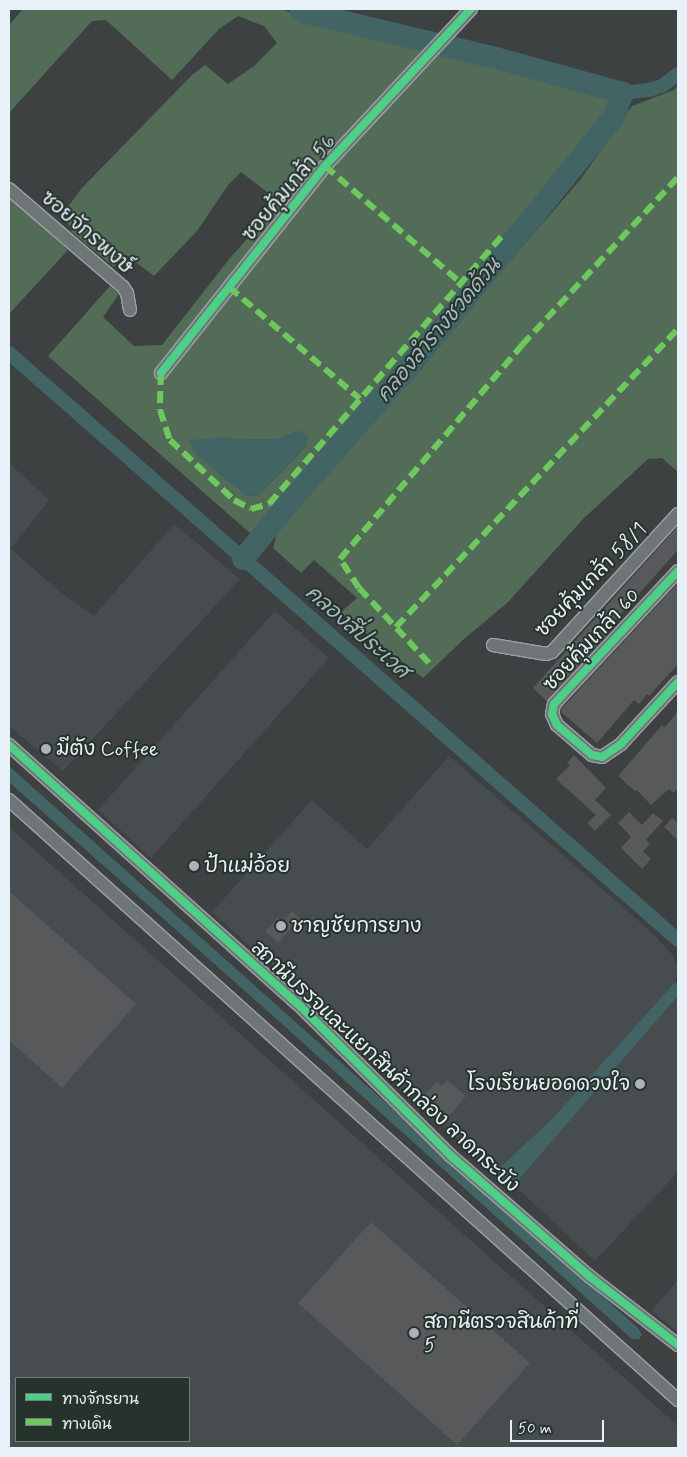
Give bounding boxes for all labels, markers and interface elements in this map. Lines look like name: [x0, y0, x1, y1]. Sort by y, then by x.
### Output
street label: ซอยคุ้มเกล้า 56: [237, 130, 341, 246]
street label: ซอยจักรพงษ์: [36, 186, 138, 280]
water label: คลองลำรางชวดด้วน: [372, 253, 506, 407]
street label: ซอยคุ้มเกล้า 58/1: [530, 518, 652, 642]
water label: คลองสี่ประเวศ: [300, 580, 414, 684]
street label: ซอยคุ้มเกล้า 60: [539, 584, 645, 696]
place label: มีตัง Coffee: [56, 737, 158, 761]
marker: มีตัง Coffee: [40, 743, 52, 755]
place label: ป้าแม่อ้อย: [204, 854, 290, 878]
marker: ป้าแม่อ้อย: [188, 860, 200, 872]
place label: ชาญชัยการยาง: [291, 914, 421, 938]
marker: ชาญชัยการยาง: [275, 920, 287, 932]
street label: สถานีบรรจุและแยกสินค้ากล่อง ลาดกระบัง: [246, 936, 524, 1198]
place label: โรงเรียนยอดดวงใจ: [467, 1072, 630, 1096]
marker: โรงเรียนยอดดวงใจ: [634, 1078, 646, 1090]
place label: สถานีตรวจสินค้าที่ 5: [424, 1310, 579, 1357]
marker: สถานีตรวจสินค้าที่ 5: [408, 1327, 420, 1339]
legend: [15, 1377, 190, 1442]
text: ทางจักรยาน: [62, 1390, 139, 1410]
scale bar: [512, 1410, 606, 1442]
text: ทางเดิน: [62, 1415, 112, 1435]
text: 50 m: [518, 1419, 552, 1439]

